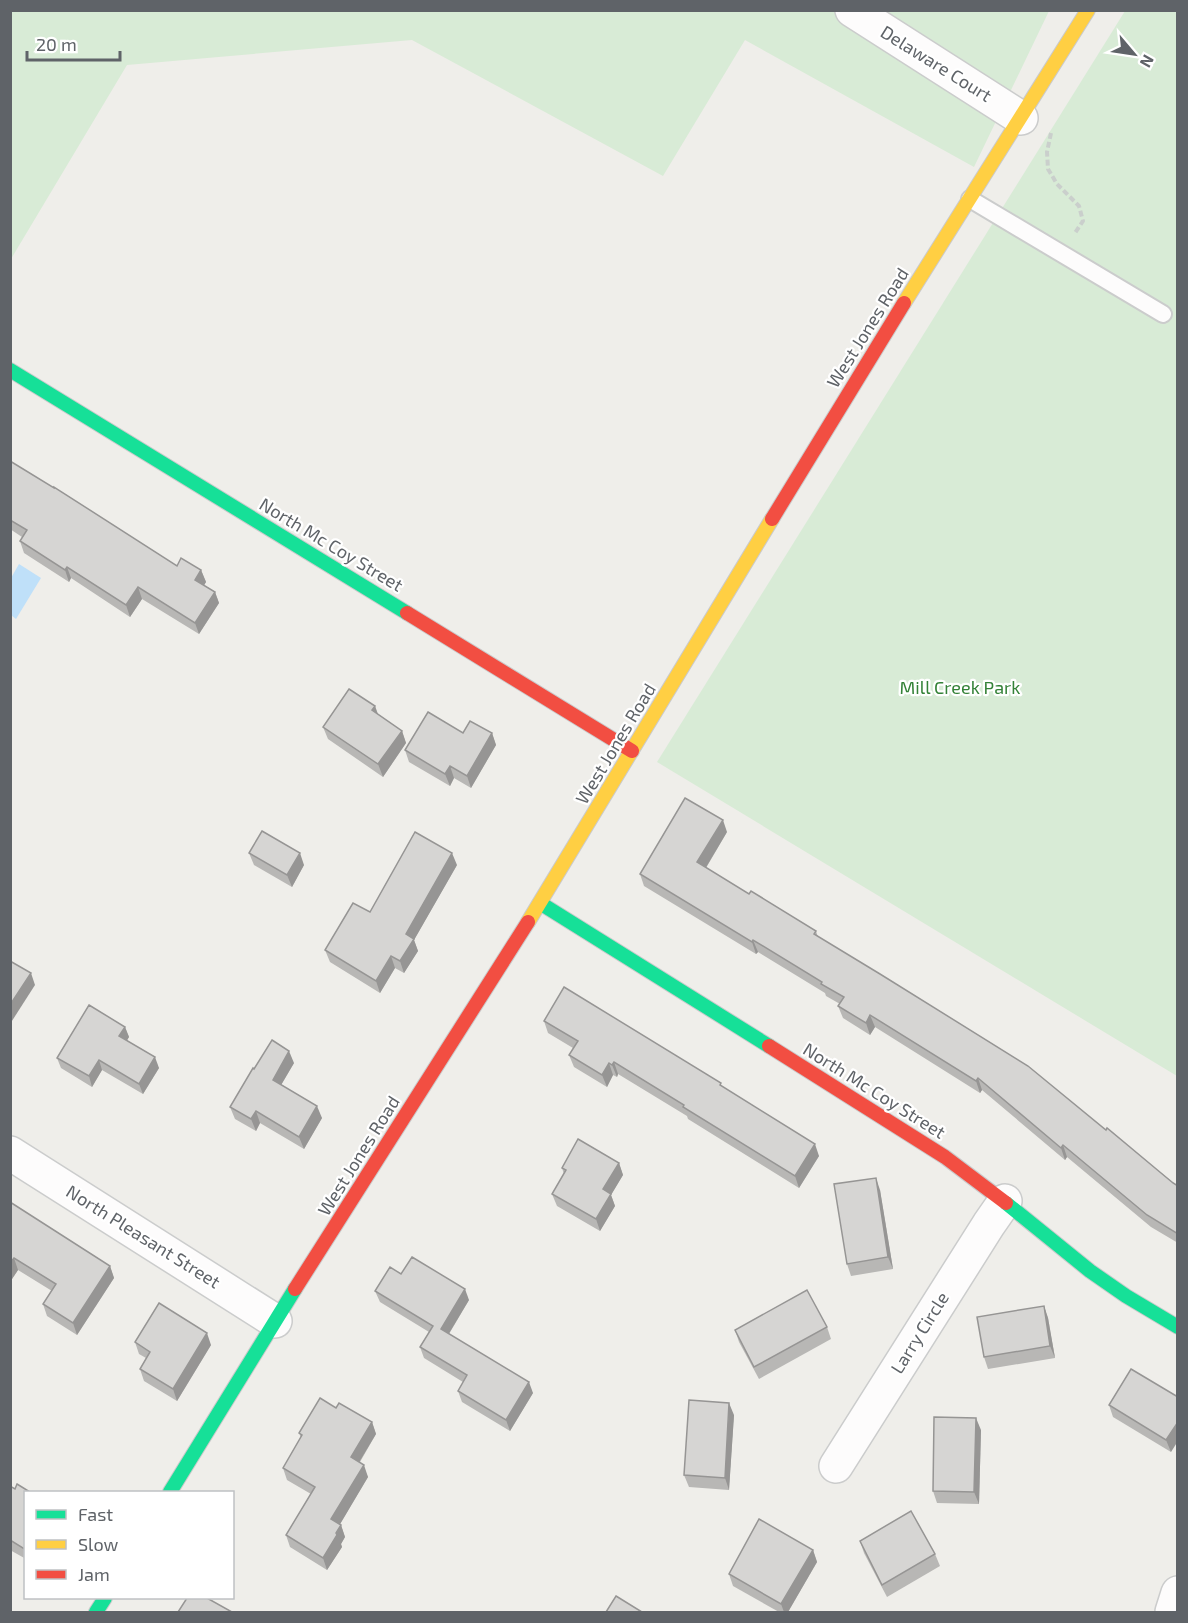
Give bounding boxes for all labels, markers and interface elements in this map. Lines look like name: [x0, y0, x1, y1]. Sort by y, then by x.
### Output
street label: Delaware Court: [877, 20, 996, 106]
scale bar: [27, 24, 120, 62]
north arrow: [1104, 24, 1164, 84]
text: 20 m: [36, 33, 77, 55]
text: N: [1136, 52, 1159, 71]
street label: West Jones Road: [821, 263, 913, 391]
street label: North Mc Coy Street: [256, 493, 407, 596]
park label: Mill Creek Park: [900, 676, 1020, 698]
street label: West Jones Road: [570, 679, 660, 808]
street label: North Mc Coy Street: [799, 1037, 950, 1143]
street label: West Jones Road: [312, 1091, 404, 1219]
street label: North Pleasant Street: [62, 1180, 225, 1293]
street label: Larry Circle: [885, 1288, 953, 1377]
legend: [24, 1491, 234, 1599]
text: Fast: [78, 1503, 113, 1525]
text: Slow: [78, 1533, 119, 1555]
text: Jam: [78, 1563, 110, 1585]

